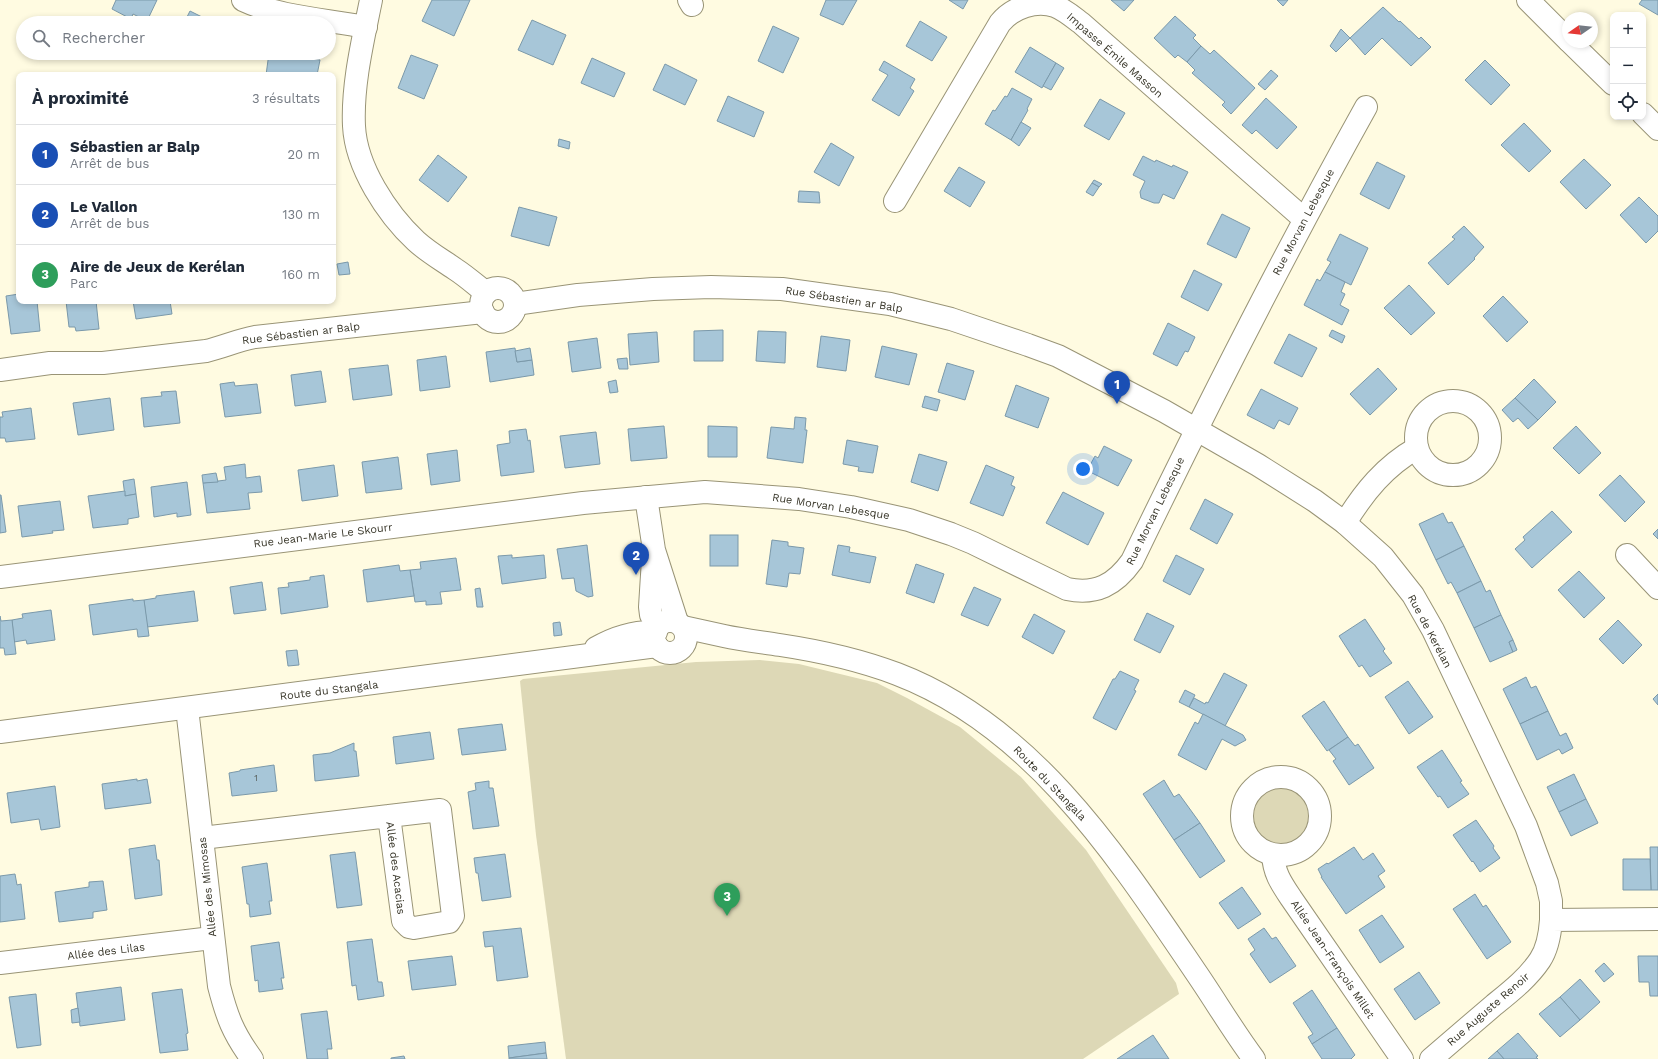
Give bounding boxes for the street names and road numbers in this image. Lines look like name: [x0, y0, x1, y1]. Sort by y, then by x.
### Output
street label: Impasse Émile Masson: [1064, 9, 1166, 101]
street label: Rue Morvan Lebesque: [1270, 167, 1337, 278]
street label: Rue Sébastien ar Balp: [784, 284, 904, 315]
street label: Rue Sébastien ar Balp: [241, 320, 361, 347]
street label: Rue Morvan Lebesque: [1124, 455, 1187, 567]
street label: Rue Morvan Lebesque: [771, 491, 891, 522]
street label: Rue Jean-Marie Le Skourr: [253, 520, 394, 550]
street label: Rue de Kerélan: [1405, 592, 1454, 670]
street label: Route du Stangala: [279, 678, 379, 703]
street label: Route du Stangala: [1011, 743, 1089, 823]
street label: Allée des Acacias: [383, 821, 408, 915]
street label: Allée des Mimosas: [196, 836, 219, 938]
street label: Allée Jean-François Millet: [1288, 898, 1377, 1021]
street label: Allée des Lilas: [66, 940, 146, 963]
street label: Rue Auguste Renoir: [1444, 970, 1533, 1049]

